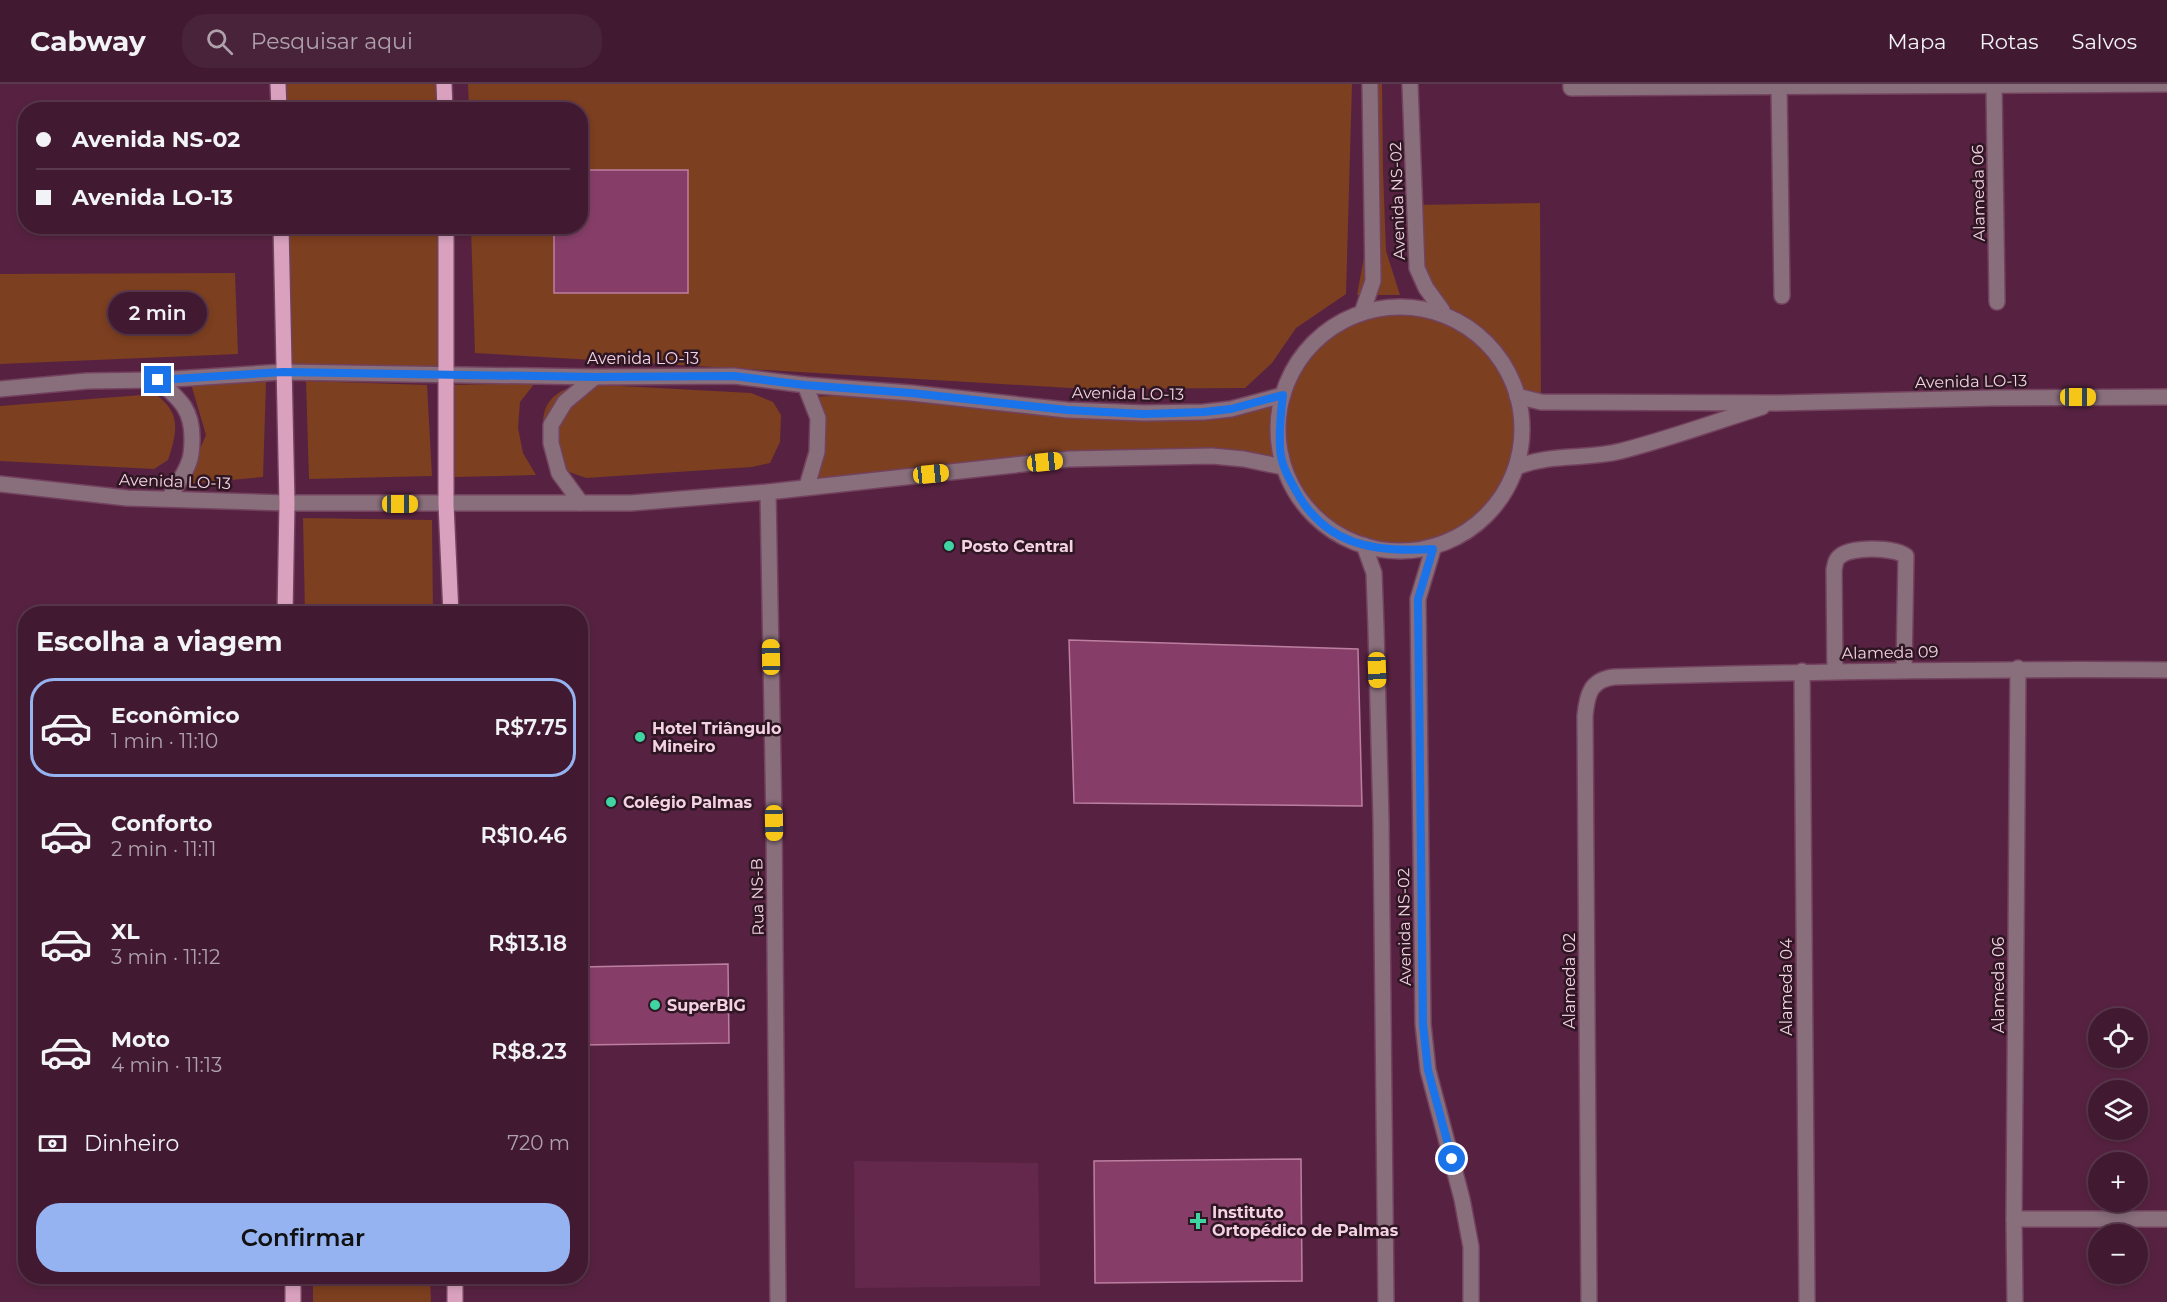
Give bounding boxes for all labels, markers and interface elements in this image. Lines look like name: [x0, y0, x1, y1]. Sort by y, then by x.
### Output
search box: [182, 14, 602, 68]
text: Cabway: [30, 24, 146, 58]
icon: search: [203, 25, 236, 58]
text: Pesquisar aqui: [251, 28, 413, 55]
text: Mapa: [1887, 29, 1946, 54]
text: Rotas: [1979, 29, 2039, 54]
text: Salvos: [2072, 29, 2137, 54]
text: Avenida NS-02: [72, 126, 240, 153]
street label: Avenida NS-02: [1386, 142, 1409, 260]
street label: Alameda 06: [1968, 144, 1989, 241]
text: Avenida LO-13: [72, 184, 233, 211]
callout: 2 min: [108, 293, 207, 335]
text: 2 min: [129, 301, 186, 325]
street label: Avenida LO-13: [587, 349, 699, 368]
route end: [144, 366, 171, 393]
street label: Avenida LO-13: [1915, 371, 2027, 392]
street label: Avenida LO-13: [1072, 383, 1184, 404]
car: [2060, 388, 2096, 406]
car: [1026, 451, 1064, 473]
car: [912, 463, 950, 485]
street label: Avenida LO-13: [119, 470, 231, 493]
car: [382, 495, 418, 513]
place label: Posto Central: [961, 537, 1074, 556]
marker: Posto Central: [942, 539, 956, 553]
text: Escolha a viagem: [36, 625, 283, 658]
car: [762, 639, 780, 675]
street label: Alameda 09: [1842, 642, 1939, 663]
car: [1367, 652, 1387, 688]
icon: car: [39, 701, 93, 755]
text: Econômico: [111, 702, 240, 729]
text: R$7.75: [494, 714, 567, 741]
place label: Hotel Triângulo Mineiro: [652, 719, 781, 756]
text: 1 min · 11:10: [111, 729, 218, 753]
marker: Hotel Triângulo Mineiro: [633, 730, 647, 744]
place label: Colégio Palmas: [623, 793, 753, 812]
marker: Colégio Palmas: [604, 795, 618, 809]
car: [765, 805, 783, 841]
icon: car: [39, 809, 93, 863]
text: Conforto: [111, 810, 212, 837]
text: R$10.46: [480, 822, 567, 849]
text: 2 min · 11:11: [111, 837, 216, 861]
street label: Rua NS-B: [747, 858, 768, 936]
street label: Avenida NS-02: [1394, 868, 1415, 986]
icon: car: [39, 917, 93, 971]
text: XL: [111, 918, 140, 945]
text: R$13.18: [488, 930, 567, 957]
street label: Alameda 02: [1560, 933, 1579, 1029]
street label: Alameda 06: [1989, 936, 2008, 1033]
street label: Alameda 04: [1777, 938, 1796, 1036]
text: 3 min · 11:12: [111, 945, 220, 969]
place label: SuperBIG: [667, 996, 746, 1015]
marker: SuperBIG: [648, 998, 662, 1012]
map controls: [2088, 1008, 2148, 1284]
button: locate: [2088, 1008, 2148, 1068]
icon: car: [39, 1025, 93, 1079]
text: Moto: [111, 1026, 170, 1053]
text: R$8.23: [491, 1038, 567, 1065]
text: 4 min · 11:13: [111, 1053, 222, 1077]
button: layers: [2088, 1080, 2148, 1140]
icon: cash: [36, 1127, 69, 1160]
text: Dinheiro: [84, 1130, 179, 1157]
text: 720 m: [507, 1131, 570, 1155]
route start: [1438, 1145, 1465, 1172]
button: +: [2088, 1152, 2148, 1212]
button: Confirmar: [36, 1203, 570, 1272]
place label: Instituto Ortopédico de Palmas: [1212, 1203, 1399, 1240]
marker: Instituto Ortopédico de Palmas: [1189, 1212, 1207, 1230]
button: −: [2088, 1224, 2148, 1284]

